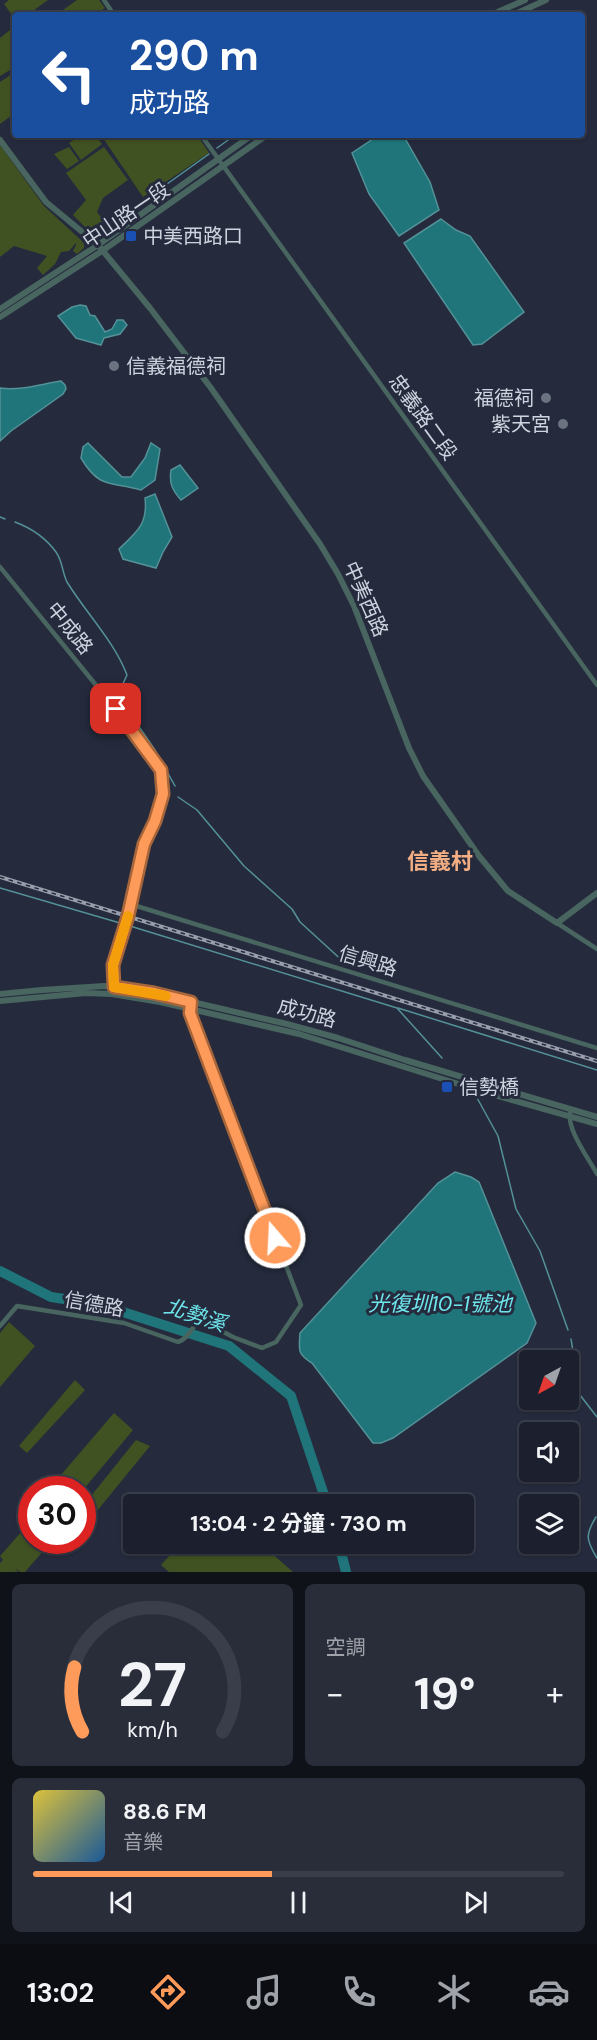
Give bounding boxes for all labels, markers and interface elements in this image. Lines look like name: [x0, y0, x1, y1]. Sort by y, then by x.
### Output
text: 290 m: [129, 28, 259, 83]
icon: left: [30, 36, 108, 114]
text: 成功路: [129, 85, 210, 120]
street label: 中山路一段: [77, 176, 175, 254]
place label: 中美西路口: [143, 223, 243, 249]
marker: 中美西路口: [124, 229, 138, 243]
place label: 信義福德祠: [126, 353, 226, 379]
marker: 信義福德祠: [107, 359, 121, 373]
street label: 忠義路二段: [383, 369, 463, 465]
place label: 福德祠: [474, 385, 534, 411]
marker: 福德祠: [539, 391, 553, 405]
place label: 紫天宮: [491, 411, 551, 437]
marker: 紫天宮: [556, 417, 570, 431]
street label: 中美西路: [338, 557, 394, 641]
street label: 中成路: [41, 597, 99, 659]
pin: [90, 683, 141, 734]
icon: arrive: [99, 692, 132, 725]
district label: 信義村: [407, 847, 473, 876]
street label: 信興路: [336, 940, 400, 982]
street label: 成功路: [275, 993, 339, 1033]
place label: 信勢橋: [459, 1074, 519, 1100]
marker: 信勢橋: [440, 1080, 454, 1094]
position arrow: [243, 1206, 307, 1270]
street label: 信德路: [62, 1286, 126, 1322]
water label: 光復圳10-1號池: [368, 1290, 514, 1318]
water label: 北勢溪: [161, 1292, 232, 1339]
north arrow: [519, 1350, 579, 1410]
map controls: [519, 1350, 579, 1554]
button: sound: [519, 1422, 579, 1482]
speed limit sign: 30: [18, 1476, 96, 1554]
button: layers: [519, 1494, 579, 1554]
text: 13:04 · 2 分鐘 · 730 m: [190, 1509, 407, 1538]
text: 空調: [326, 1634, 366, 1660]
text: 27: [118, 1644, 187, 1725]
text: 19°: [414, 1664, 475, 1723]
text: −: [326, 1672, 344, 1715]
text: +: [546, 1672, 564, 1715]
text: km/h: [127, 1716, 178, 1744]
text: 88.6 FM: [123, 1797, 207, 1826]
text: 音樂: [123, 1829, 163, 1855]
icon: previous: [105, 1886, 138, 1919]
icon: pause: [282, 1886, 315, 1919]
icon: next: [459, 1886, 492, 1919]
icon: directions: [147, 1971, 189, 2013]
icon: music: [243, 1971, 285, 2013]
icon: phone: [338, 1971, 380, 2013]
icon: climate: [433, 1971, 475, 2013]
icon: car: [528, 1971, 570, 2013]
text: 13:02: [27, 1975, 94, 2010]

